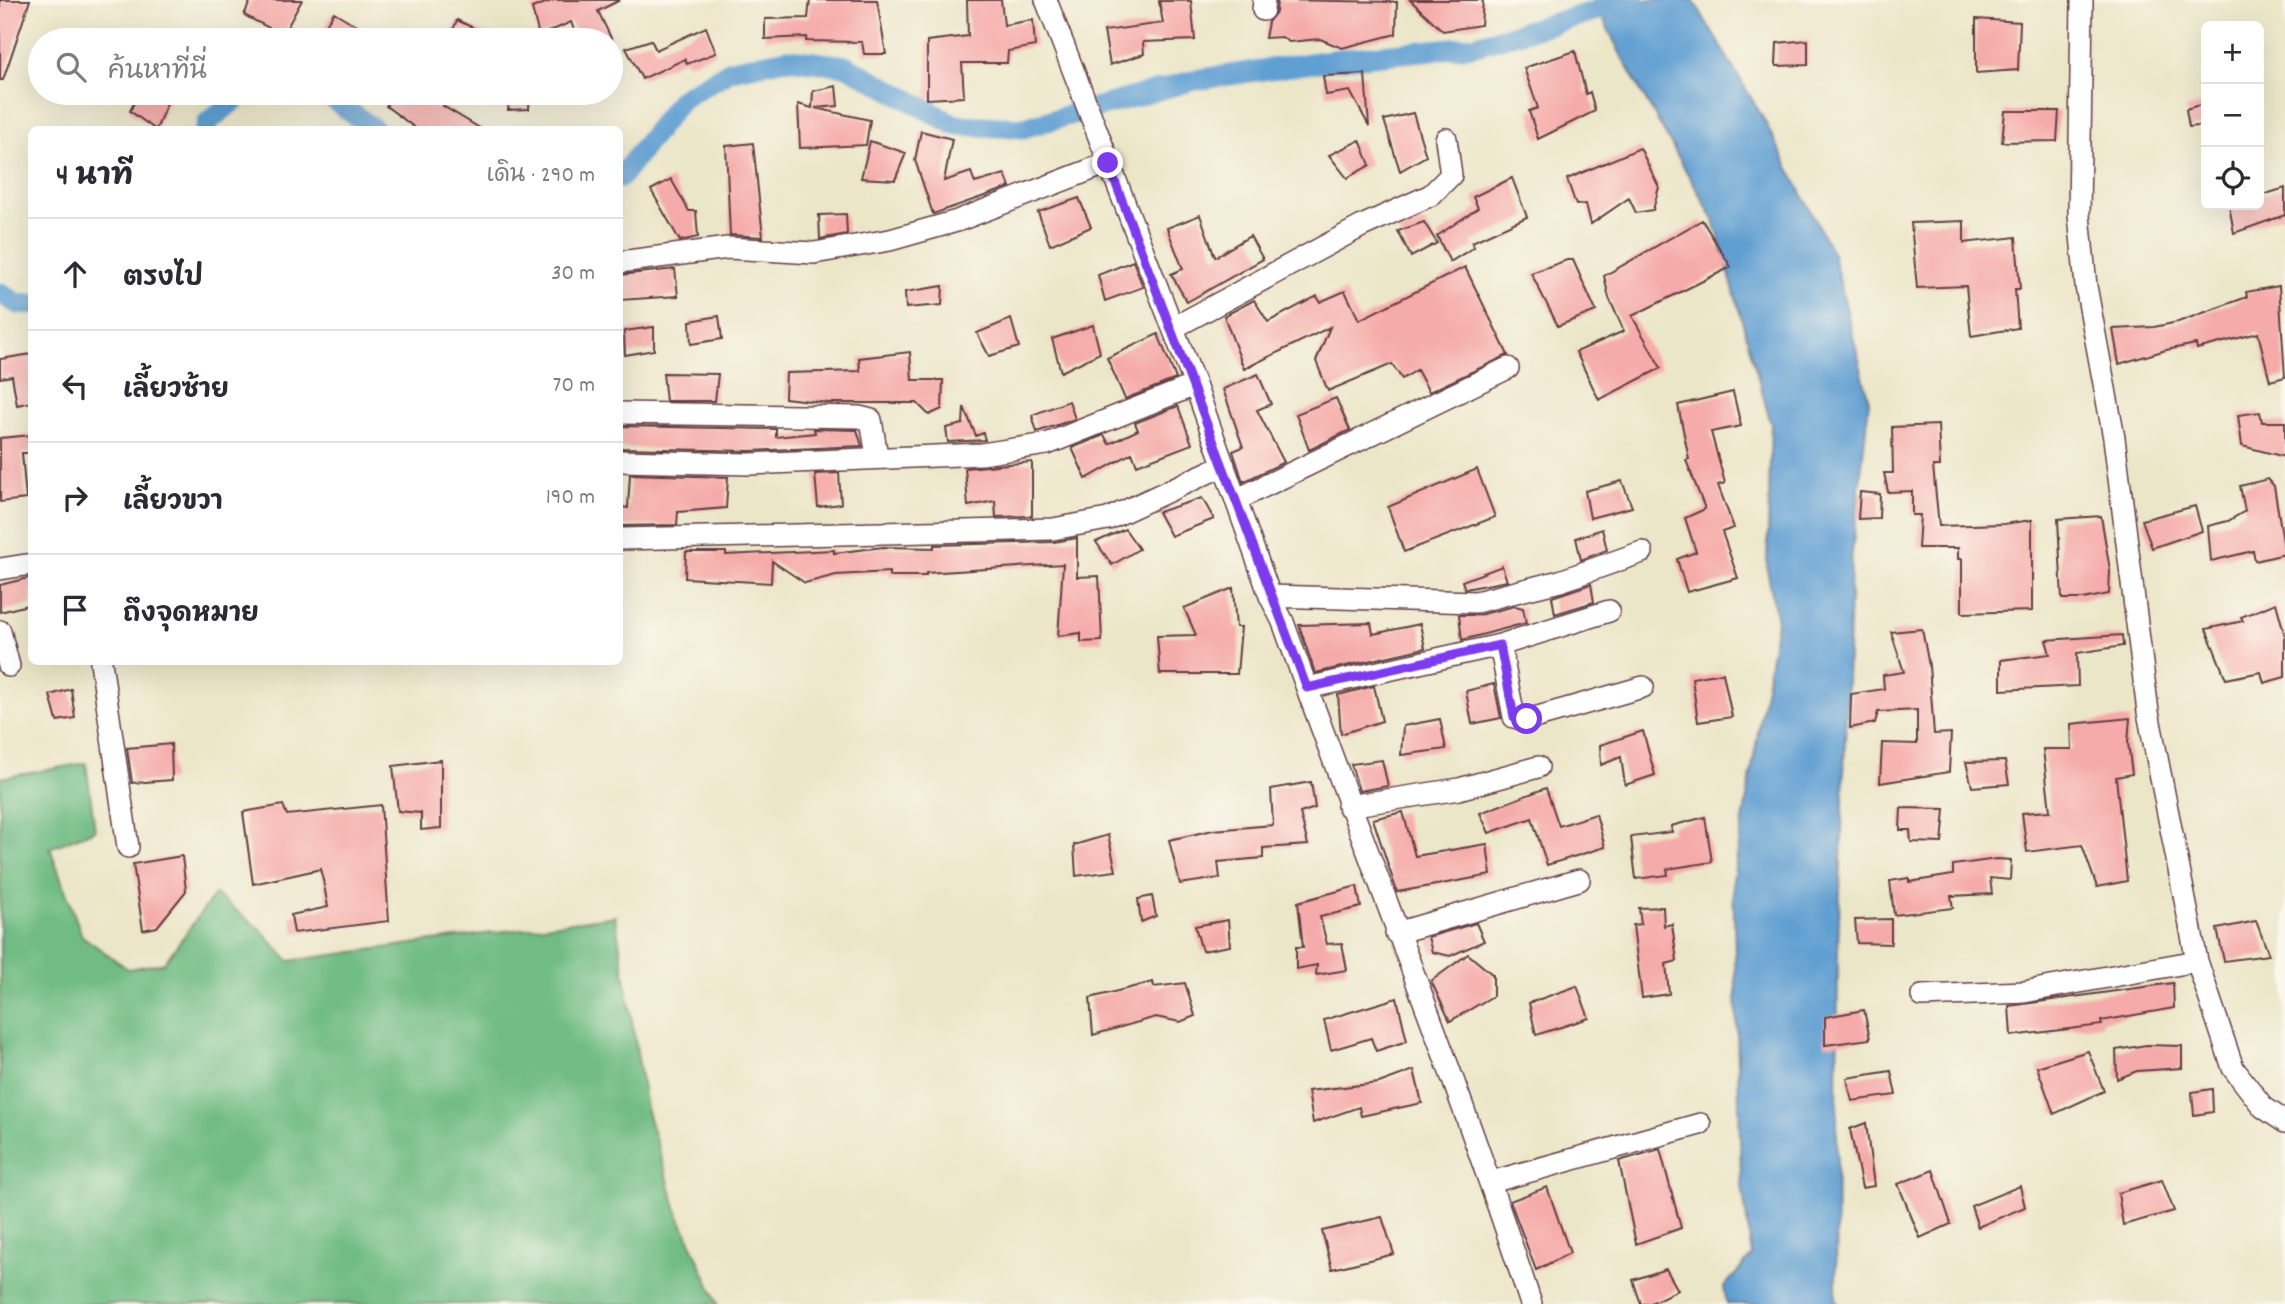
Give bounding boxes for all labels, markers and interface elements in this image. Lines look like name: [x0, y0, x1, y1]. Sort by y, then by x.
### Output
map controls: [2201, 21, 2264, 210]
button: +: [2201, 21, 2264, 84]
search box: [28, 28, 623, 105]
icon: search: [52, 48, 90, 86]
text: ค้นหาที่นี่: [108, 54, 207, 91]
button: −: [2201, 84, 2264, 147]
route end: [1092, 147, 1123, 178]
button: locate: [2201, 147, 2264, 210]
text: 4 นาที: [56, 157, 133, 200]
text: เดิน · 290 m: [487, 160, 595, 193]
icon: ahead: [56, 255, 94, 293]
text: 30 m: [551, 258, 595, 291]
text: ตรงไป: [123, 261, 203, 298]
icon: left: [56, 367, 94, 405]
text: 70 m: [553, 370, 595, 403]
text: เลี้ยวซ้าย: [123, 373, 229, 410]
icon: right: [56, 479, 94, 517]
text: 190 m: [546, 482, 595, 515]
text: เลี้ยวขวา: [123, 485, 223, 522]
icon: arrive: [56, 591, 94, 629]
text: ถึงจุดหมาย: [123, 597, 259, 634]
route start: [1511, 703, 1542, 734]

